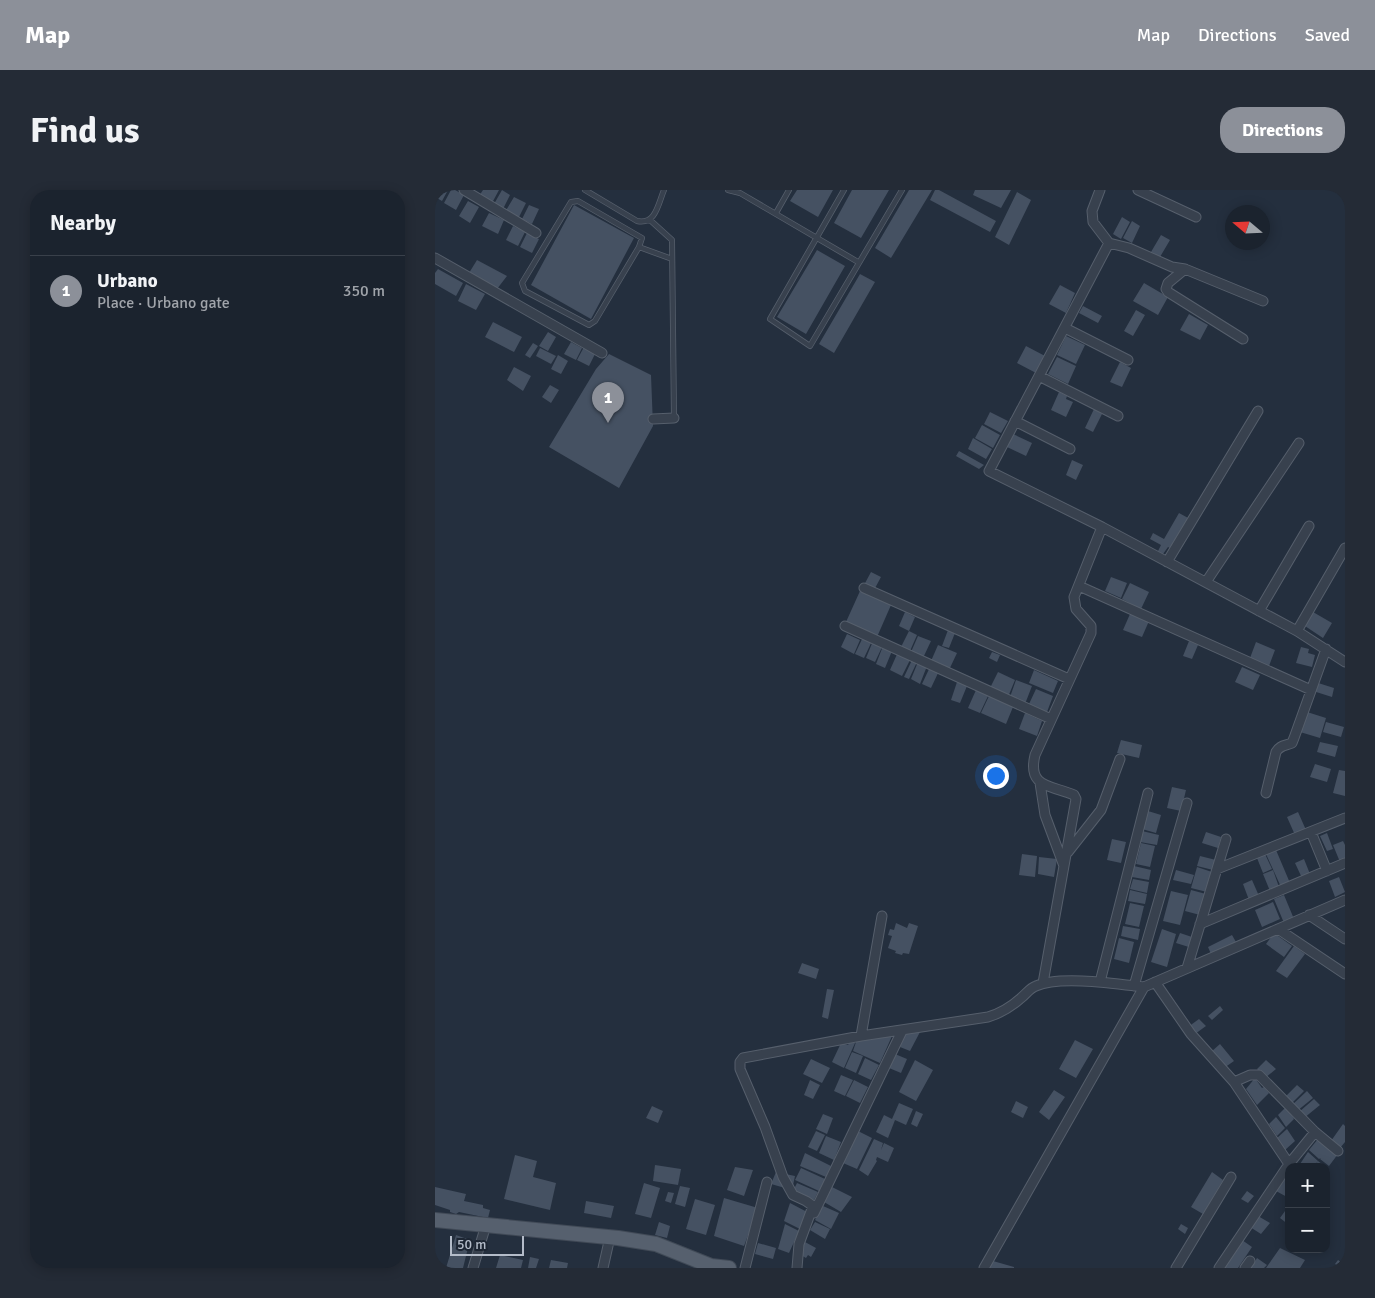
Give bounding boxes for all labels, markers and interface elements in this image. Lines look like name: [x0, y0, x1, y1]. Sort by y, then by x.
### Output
text: Map: [25, 20, 70, 50]
text: Map: [1137, 24, 1170, 46]
text: Directions: [1198, 24, 1277, 46]
text: Saved: [1305, 24, 1350, 46]
button: Directions: [1220, 107, 1345, 153]
text: Find us: [30, 109, 140, 152]
north arrow: [1225, 205, 1270, 250]
text: Nearby: [50, 210, 116, 236]
text: Urbano: [97, 269, 158, 293]
text: 1: [62, 281, 70, 301]
text: 350 m: [343, 281, 385, 301]
text: Place · Urbano gate: [97, 293, 230, 313]
pin: 1: [592, 382, 624, 423]
your location: [983, 763, 1009, 789]
map controls: [1285, 1163, 1330, 1253]
button: +: [1285, 1163, 1330, 1208]
button: −: [1285, 1208, 1330, 1253]
scale bar: [450, 1233, 524, 1256]
text: 50 m: [457, 1236, 486, 1253]

